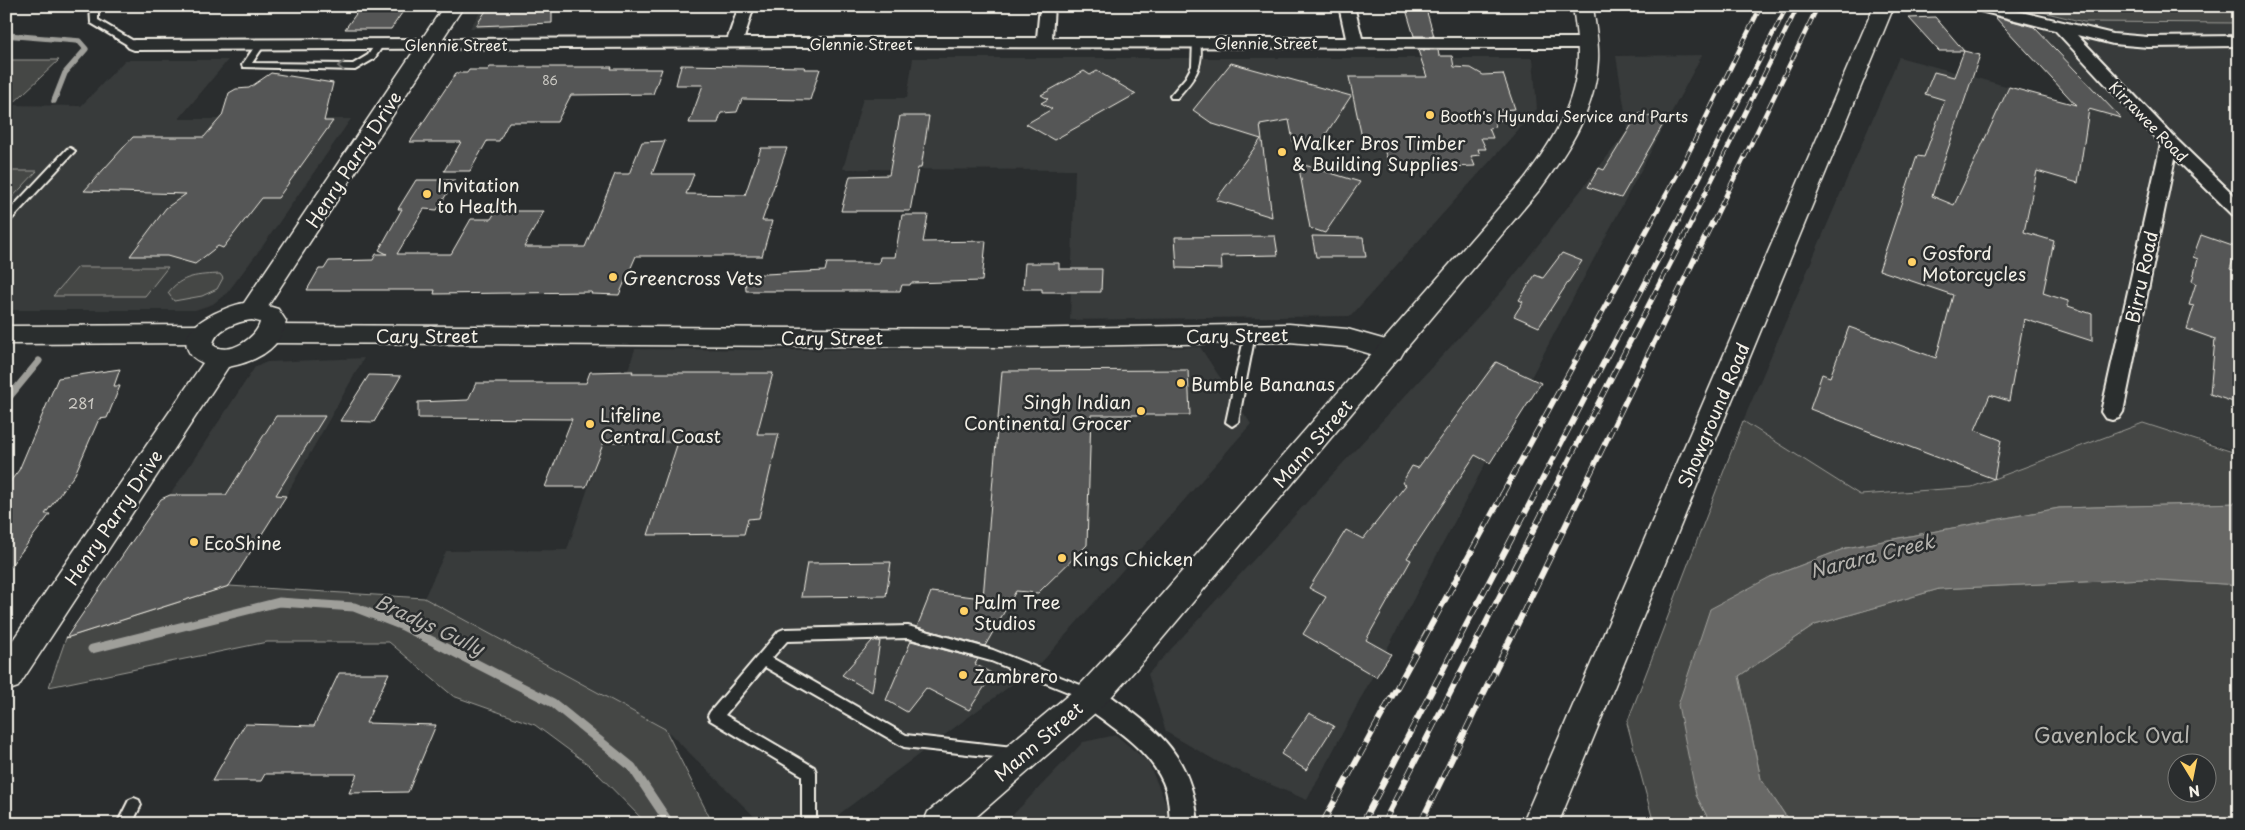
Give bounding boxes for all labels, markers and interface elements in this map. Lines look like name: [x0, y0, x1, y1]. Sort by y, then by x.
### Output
street label: Glennie Street: [1214, 31, 1318, 54]
street label: Glennie Street: [809, 32, 913, 55]
street label: Glennie Street: [404, 33, 508, 56]
one-way arrow: [337, 61, 344, 71]
house number: 86: [542, 71, 558, 89]
street label: Kirrawee Road: [2104, 75, 2194, 167]
street label: Henry Parry Drive: [299, 85, 407, 233]
place label: Booth's Hyundai Service and Parts: [1440, 104, 1688, 127]
marker: Booth's Hyundai Service and Parts: [1424, 109, 1436, 121]
place label: Walker Bros Timber & Building Supplies: [1292, 129, 1466, 177]
marker: Walker Bros Timber & Building Supplies: [1276, 146, 1288, 158]
place label: Invitation to Health: [437, 171, 519, 219]
marker: Invitation to Health: [421, 188, 433, 200]
street label: Birru Road: [2118, 228, 2164, 326]
place label: Gosford Motorcycles: [1922, 239, 2026, 287]
marker: Gosford Motorcycles: [1906, 256, 1918, 268]
place label: Greencross Vets: [623, 264, 763, 291]
marker: Greencross Vets: [607, 271, 619, 283]
street label: Cary Street: [1186, 321, 1288, 349]
street label: Cary Street: [376, 322, 478, 349]
street label: Cary Street: [781, 324, 883, 351]
street label: Showground Road: [1670, 338, 1756, 492]
place label: Bumble Bananas: [1191, 370, 1335, 397]
marker: Bumble Bananas: [1175, 377, 1187, 389]
place label: Singh Indian Continental Grocer: [964, 388, 1132, 436]
house number: 281: [68, 391, 94, 414]
street label: Mann Street: [1266, 393, 1358, 493]
place label: Lifeline Central Coast: [600, 401, 721, 449]
marker: Singh Indian Continental Grocer: [1135, 405, 1147, 417]
marker: Lifeline Central Coast: [584, 418, 596, 430]
street label: Henry Parry Drive: [57, 444, 169, 590]
water label: Narara Creek: [1807, 526, 1939, 584]
place label: EcoShine: [204, 529, 282, 556]
marker: EcoShine: [188, 536, 200, 548]
place label: Kings Chicken: [1072, 545, 1193, 572]
marker: Kings Chicken: [1056, 552, 1068, 564]
water label: Bradys Gully: [371, 587, 490, 662]
place label: Palm Tree Studios: [974, 588, 1061, 636]
marker: Palm Tree Studios: [958, 605, 970, 617]
place label: Zambrero: [973, 662, 1058, 689]
marker: Zambrero: [957, 669, 969, 681]
street label: Mann Street: [988, 695, 1088, 787]
park label: Gavenlock Oval: [2034, 718, 2190, 750]
north arrow: [2168, 752, 2218, 802]
text: N: [2187, 780, 2202, 803]

